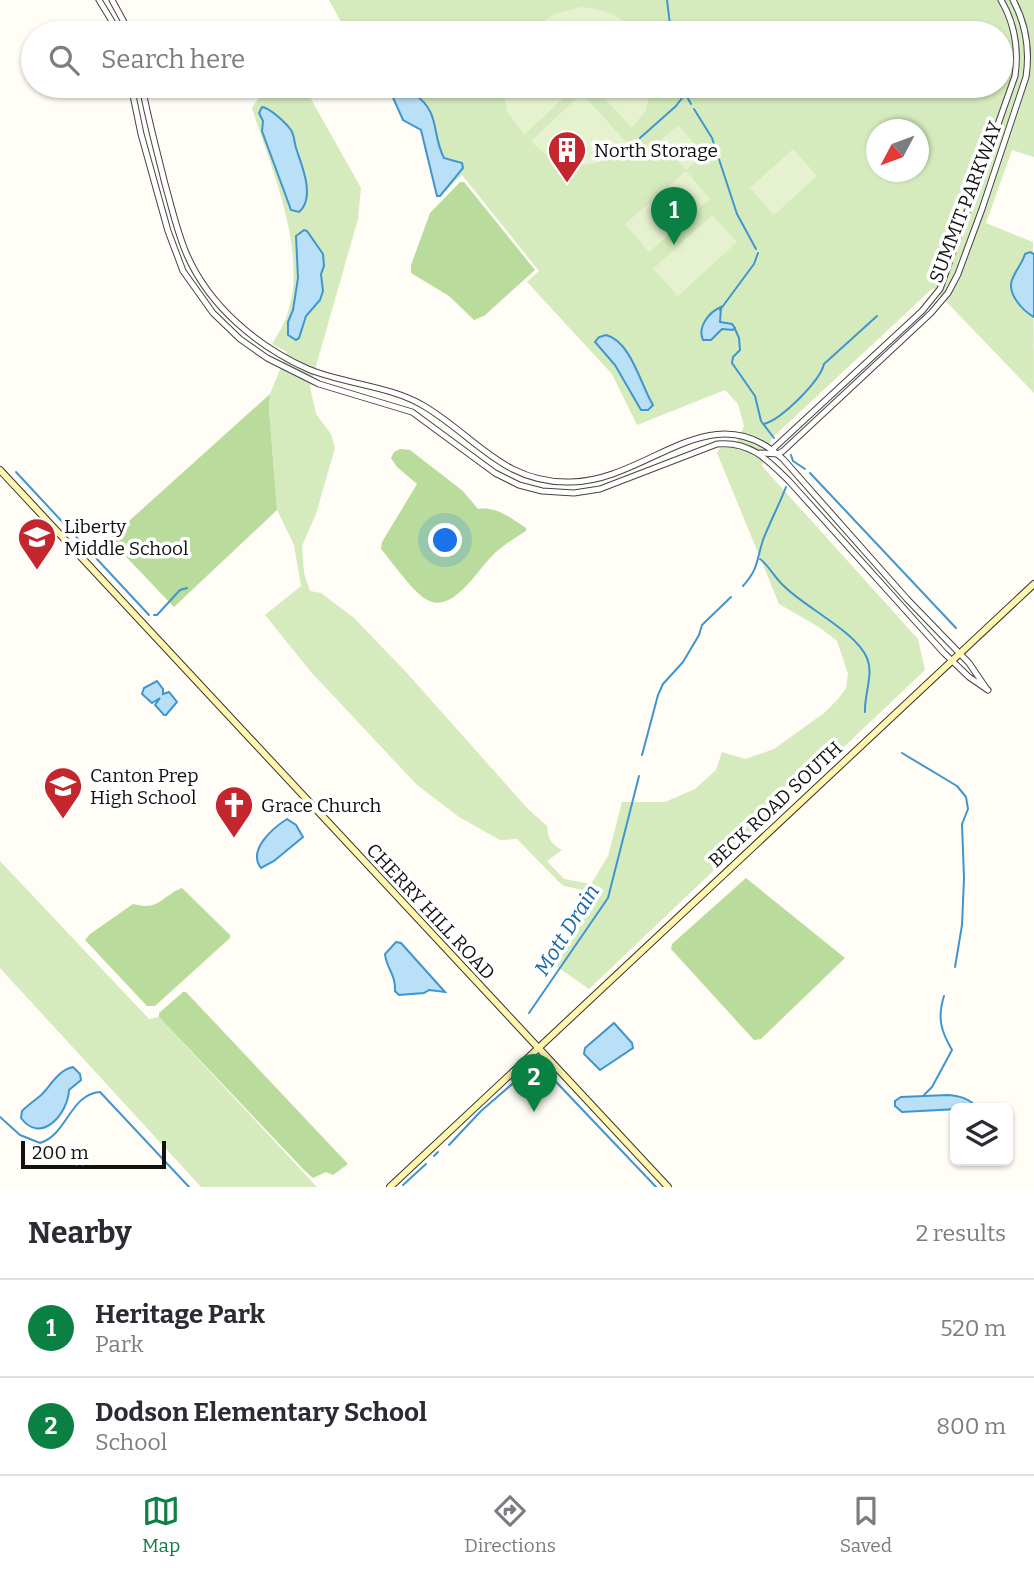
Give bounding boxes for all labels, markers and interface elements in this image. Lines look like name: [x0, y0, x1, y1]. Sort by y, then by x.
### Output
search box: [21, 21, 1013, 98]
icon: search: [45, 41, 83, 79]
text: Search here: [101, 44, 245, 75]
street label: SUMMIT PARKWAY: [924, 117, 1007, 286]
north arrow: [866, 119, 929, 182]
building icon: North Storage: [546, 129, 588, 184]
place label: North Storage: [594, 139, 718, 162]
pin: 1: [651, 187, 697, 245]
place label: Liberty Middle School: [64, 515, 188, 560]
school or university icon: Liberty Middle School: [16, 516, 58, 571]
your location: [428, 523, 462, 557]
street label: BECK ROAD SOUTH: [704, 737, 847, 872]
place label: Canton Prep High School: [90, 764, 198, 809]
school or university icon: Canton Prep High School: [42, 765, 84, 820]
church icon: Grace Church: [213, 784, 255, 839]
place label: Grace Church: [261, 794, 381, 817]
street label: CHERRY HILL ROAD: [362, 838, 500, 984]
water label: Mott Drain: [529, 880, 605, 980]
pin: 2: [511, 1054, 557, 1112]
map controls: [950, 1103, 1013, 1166]
button: layers: [950, 1103, 1013, 1166]
scale bar: [21, 1138, 166, 1170]
text: 200 m: [32, 1141, 89, 1164]
text: Nearby: [28, 1215, 132, 1251]
text: 2 results: [916, 1219, 1006, 1247]
text: Heritage Park: [95, 1299, 265, 1330]
text: 1: [46, 1314, 56, 1342]
text: 520 m: [940, 1314, 1006, 1342]
text: Park: [95, 1330, 144, 1358]
text: Dodson Elementary School: [95, 1397, 427, 1428]
text: 2: [45, 1412, 57, 1440]
text: 800 m: [936, 1412, 1006, 1440]
text: School: [95, 1428, 167, 1456]
tab: Map: [142, 1492, 180, 1557]
tab: Directions: [464, 1492, 556, 1557]
tab: Saved: [840, 1492, 892, 1557]

